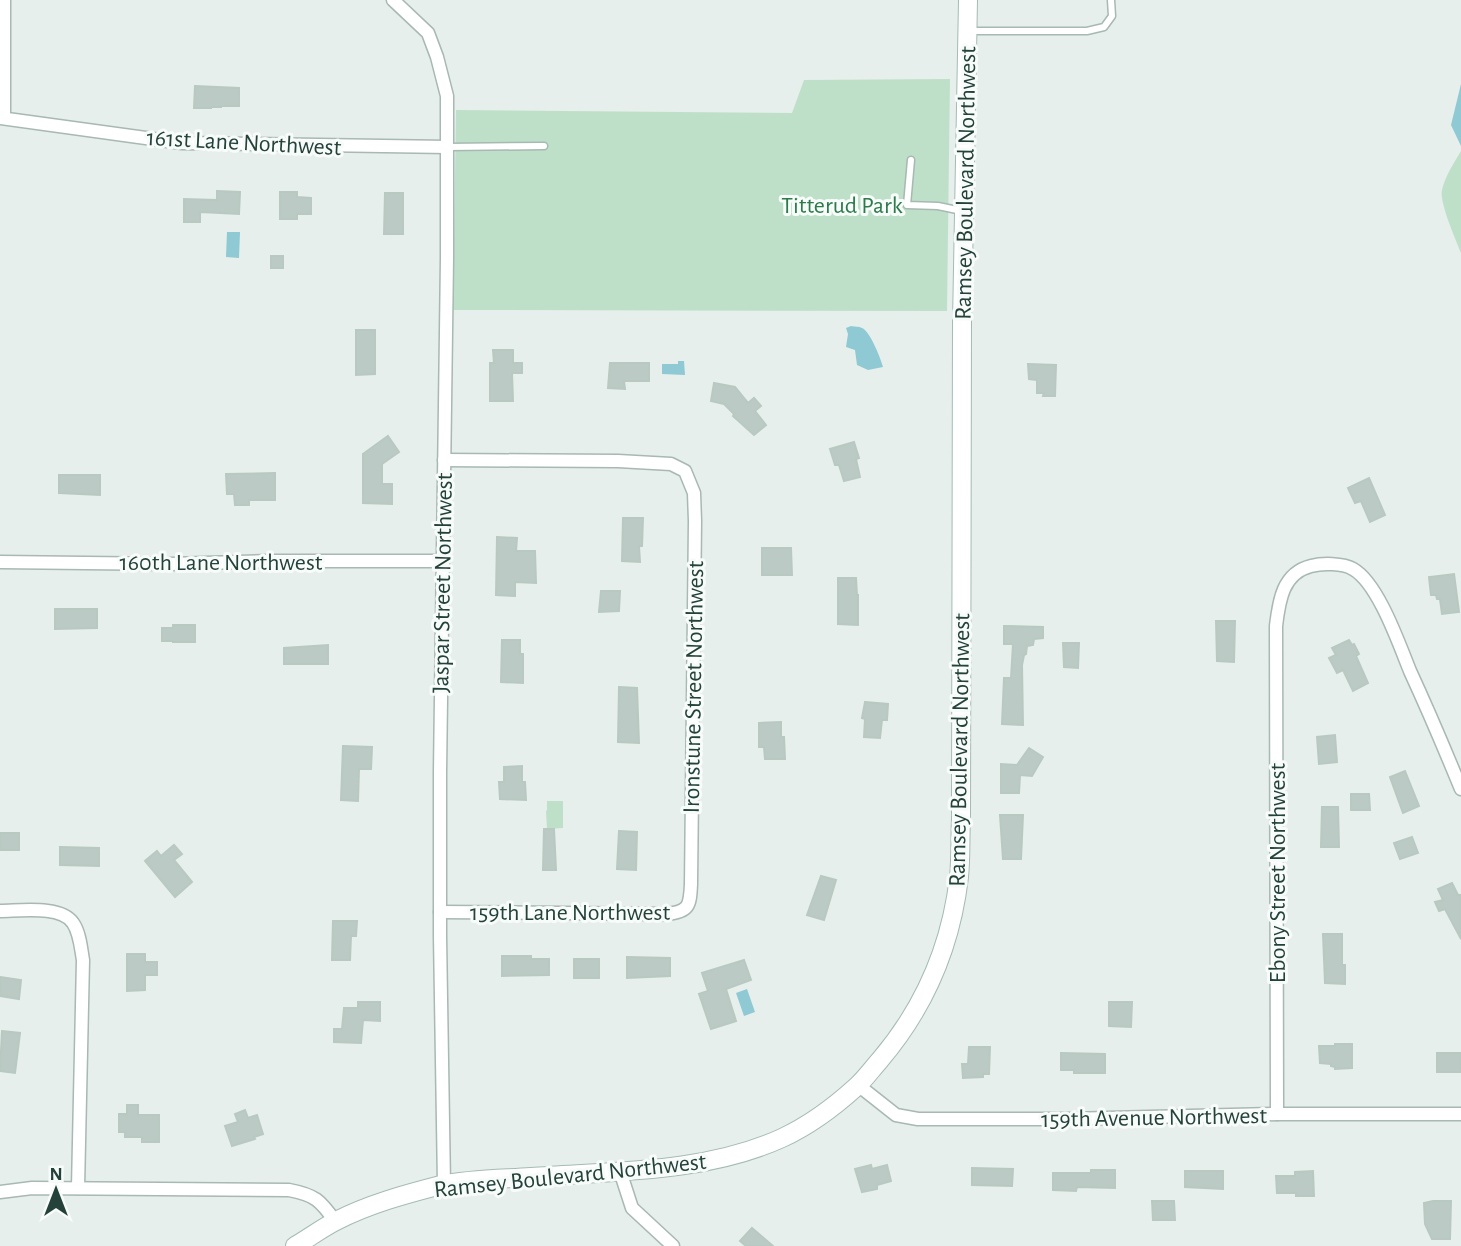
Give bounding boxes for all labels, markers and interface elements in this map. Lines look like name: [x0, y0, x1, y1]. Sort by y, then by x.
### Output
street label: Ramsey Boulevard Northwest: [952, 46, 980, 320]
street label: 161st Lane Northwest: [146, 126, 342, 160]
park label: Titterud Park: [781, 194, 903, 218]
street label: Jaspar Street Northwest: [429, 472, 457, 693]
street label: 160th Lane Northwest: [120, 551, 323, 575]
street label: Ironstune Street Northwest: [680, 560, 708, 813]
street label: Ramsey Boulevard Northwest: [946, 613, 974, 887]
street label: Ebony Street Northwest: [1266, 762, 1290, 983]
street label: 159th Lane Northwest: [470, 901, 670, 925]
street label: 159th Avenue Northwest: [1041, 1104, 1268, 1132]
street label: Ramsey Boulevard Northwest: [433, 1150, 708, 1202]
north arrow: [21, 1155, 91, 1225]
text: N: [49, 1165, 63, 1184]

